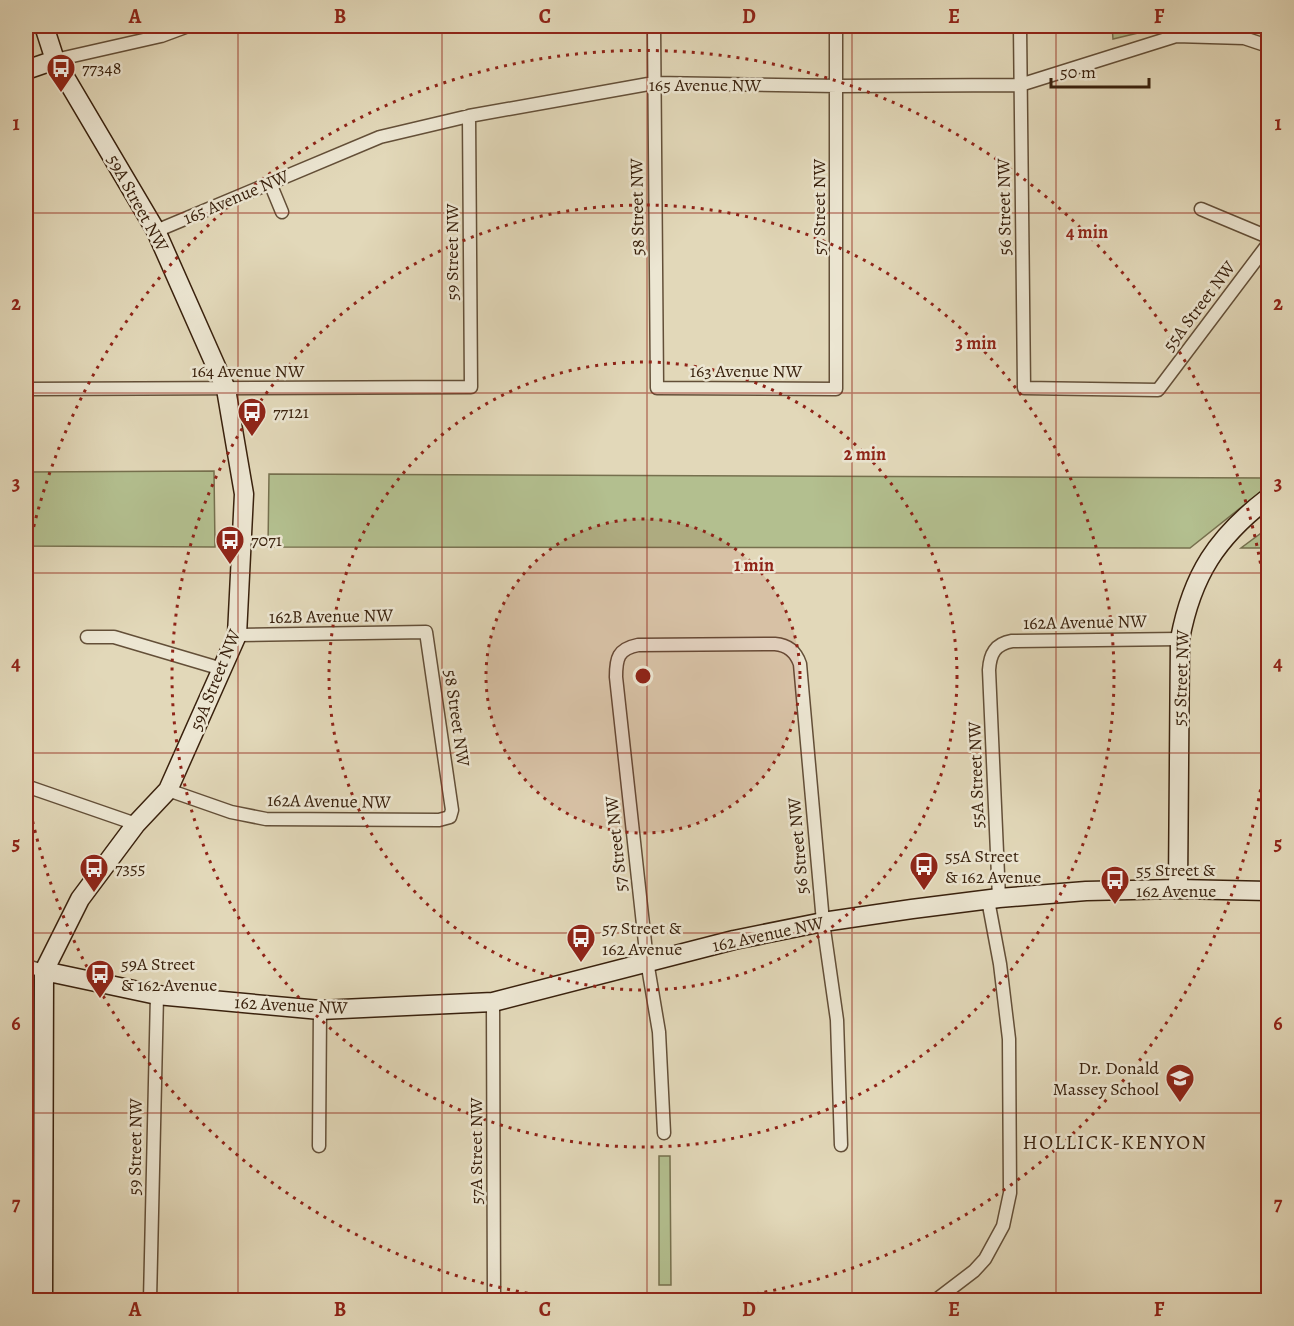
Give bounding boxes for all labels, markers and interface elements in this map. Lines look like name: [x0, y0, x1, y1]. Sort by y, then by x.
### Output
text: A: [128, 3, 142, 30]
text: B: [334, 3, 346, 30]
text: C: [539, 3, 551, 30]
text: D: [742, 3, 756, 30]
text: E: [948, 3, 960, 30]
text: F: [1154, 3, 1165, 30]
scale bar: [1051, 51, 1148, 89]
bus stop icon: 77348: [45, 52, 77, 94]
place label: 77348: [82, 56, 122, 80]
text: 50 m: [1060, 60, 1096, 84]
street label: 165 Avenue NW: [649, 73, 762, 97]
text: 1: [12, 110, 20, 137]
text: 1: [1274, 110, 1282, 137]
street label: 59A Street NW: [101, 150, 175, 256]
street label: 58 Street NW: [624, 158, 650, 256]
street label: 56 Street NW: [991, 158, 1017, 256]
street label: 57 Street NW: [807, 159, 831, 255]
street label: 165 Avenue NW: [179, 164, 293, 230]
street label: 59 Street NW: [440, 203, 464, 301]
text: 4 min: [1066, 220, 1108, 244]
street label: 55A Street NW: [1157, 256, 1241, 356]
text: 2: [11, 290, 21, 317]
text: 2: [1273, 290, 1283, 317]
text: 3 min: [955, 331, 997, 355]
street label: 164 Avenue NW: [191, 359, 305, 383]
street label: 163 Avenue NW: [690, 359, 802, 383]
bus stop icon: 77121: [236, 396, 268, 438]
place label: 77121: [273, 400, 309, 424]
text: 2 min: [844, 442, 886, 466]
text: 3: [12, 470, 20, 497]
text: 3: [1274, 470, 1282, 497]
bus stop icon: 7071: [214, 524, 246, 566]
place label: 7071: [251, 528, 282, 552]
text: 1 min: [734, 553, 774, 577]
street label: 162B Avenue NW: [269, 603, 394, 629]
street label: 162A Avenue NW: [1023, 609, 1147, 635]
street label: 59A Street NW: [184, 625, 246, 734]
street label: 55 Street NW: [1167, 629, 1195, 727]
text: 4: [11, 650, 21, 677]
text: 4: [1273, 650, 1283, 677]
centre of rings: [633, 666, 653, 686]
street label: 58 Street NW: [438, 668, 476, 768]
street label: 55A Street NW: [962, 721, 990, 829]
street label: 162A Avenue NW: [267, 788, 391, 814]
street label: 57 Street NW: [599, 795, 633, 893]
street label: 56 Street NW: [782, 796, 814, 895]
text: 5: [12, 830, 20, 857]
text: 5: [1274, 830, 1282, 857]
place label: 55A Street & 162 Avenue: [945, 844, 1041, 889]
bus stop icon: 55A Street & 162 Avenue: [908, 850, 940, 892]
bus stop icon: 7355: [78, 852, 110, 894]
place label: 7355: [115, 856, 146, 880]
place label: 55 Street & 162 Avenue: [1136, 858, 1216, 903]
bus stop icon: 55 Street & 162 Avenue: [1099, 864, 1131, 906]
street label: 162 Avenue NW: [710, 910, 826, 958]
place label: 57 Street & 162 Avenue: [602, 916, 682, 961]
bus stop icon: 57 Street & 162 Avenue: [565, 922, 597, 964]
place label: 59A Street & 162 Avenue: [121, 952, 217, 997]
bus stop icon: 59A Street & 162 Avenue: [84, 958, 116, 1000]
street label: 162 Avenue NW: [234, 990, 349, 1020]
text: 6: [11, 1010, 21, 1037]
text: 6: [1273, 1010, 1283, 1037]
place label: Dr. Donald Massey School: [1053, 1056, 1160, 1101]
school or university icon: Dr. Donald Massey School: [1164, 1062, 1196, 1104]
street label: 57A Street NW: [464, 1097, 488, 1204]
street label: 59 Street NW: [122, 1098, 148, 1196]
district label: HOLLICK-KENYON: [1023, 1129, 1207, 1156]
text: 7: [12, 1190, 21, 1217]
text: 7: [1274, 1190, 1283, 1217]
text: A: [128, 1296, 142, 1323]
text: B: [334, 1296, 346, 1323]
text: C: [539, 1296, 551, 1323]
text: D: [742, 1296, 756, 1323]
text: E: [948, 1296, 960, 1323]
text: F: [1154, 1296, 1165, 1323]

